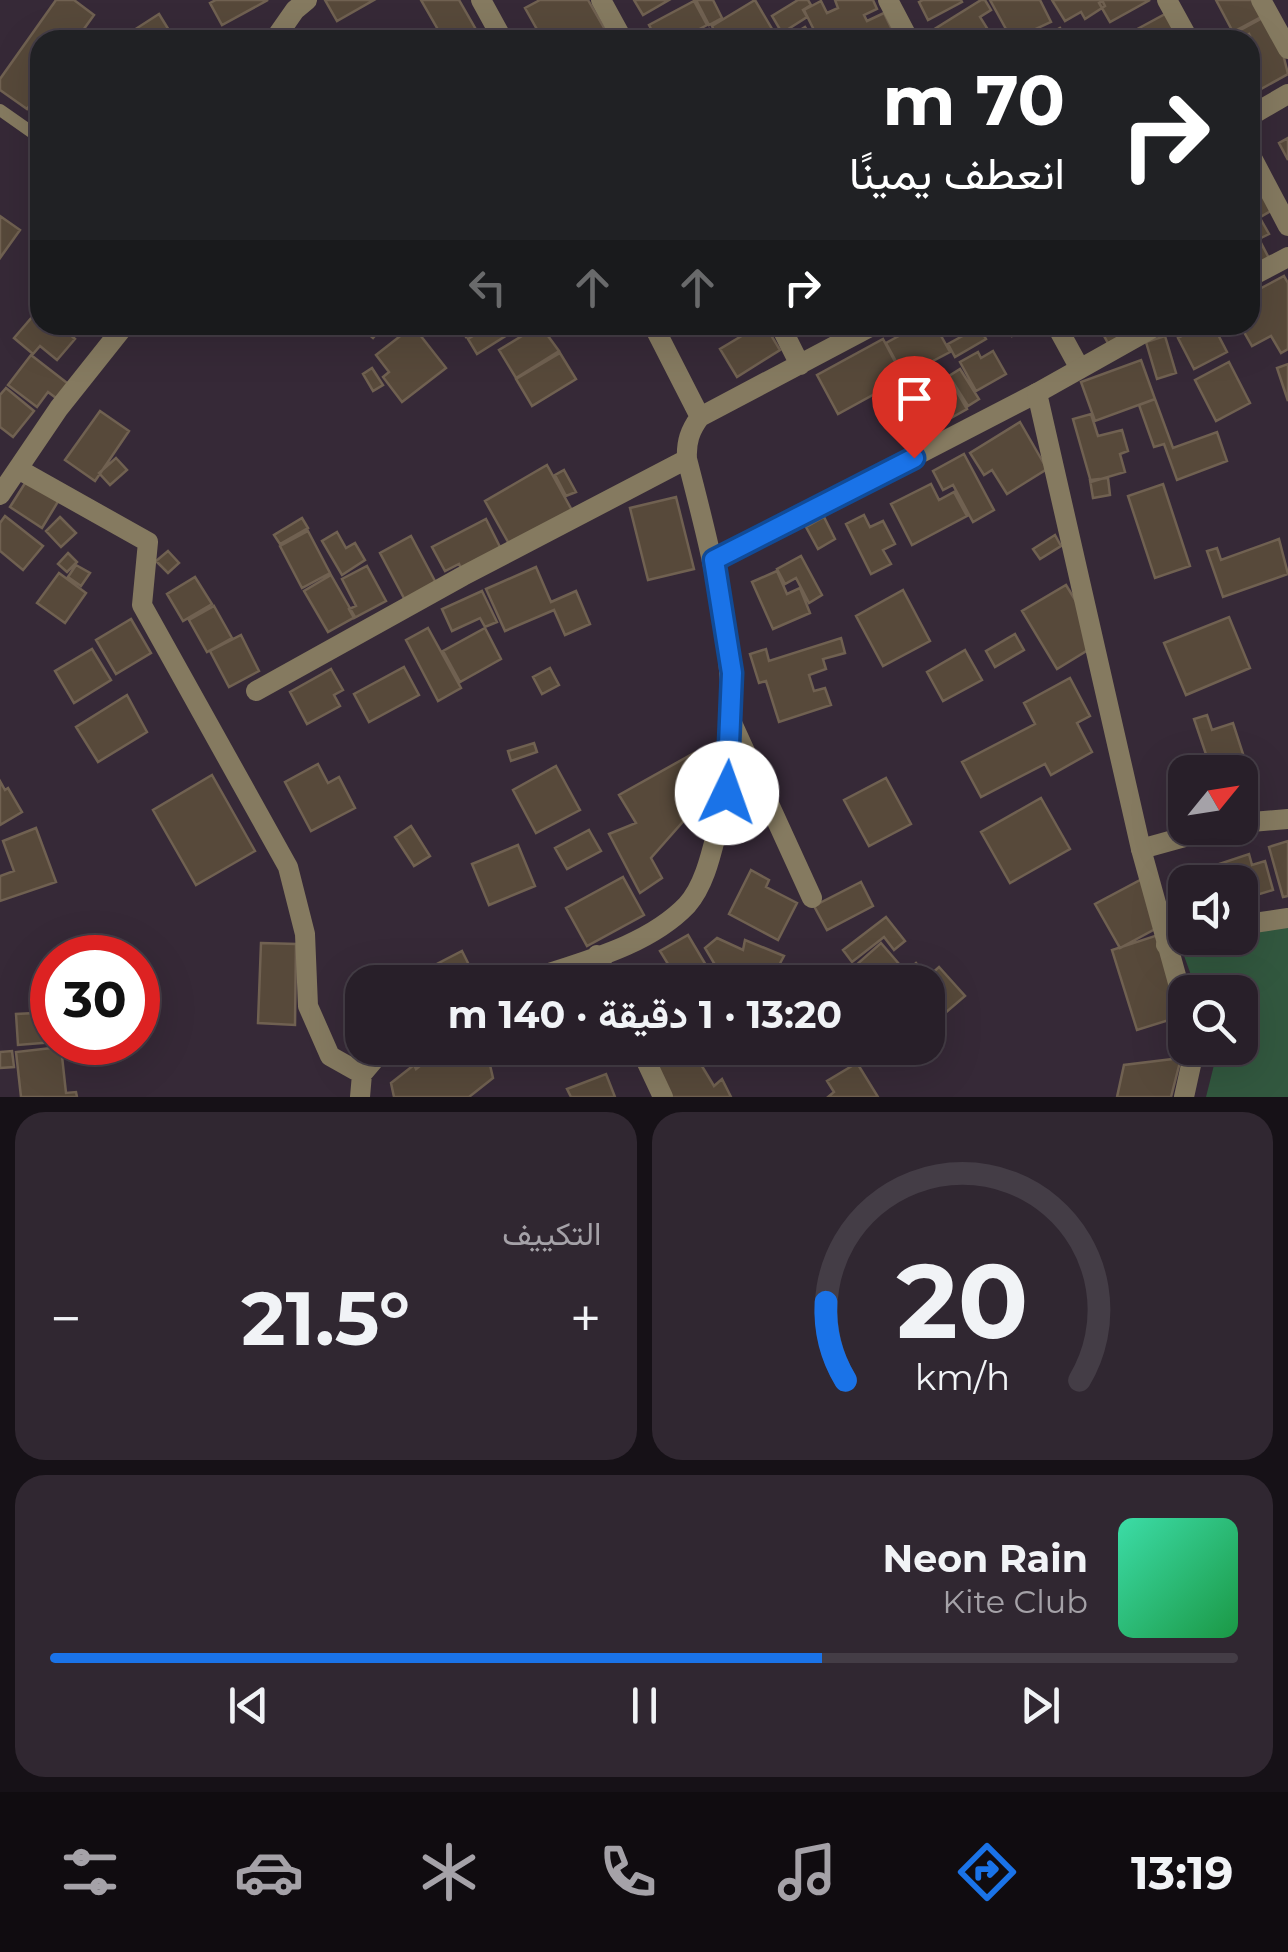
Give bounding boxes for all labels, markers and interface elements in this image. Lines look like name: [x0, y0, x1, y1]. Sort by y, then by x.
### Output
text: 70 m: [882, 57, 1065, 143]
icon: right: [1100, 70, 1230, 200]
text: انعطف يمينًا: [849, 145, 1065, 200]
icon: left: [460, 260, 515, 315]
icon: ahead: [565, 260, 620, 315]
icon: ahead: [670, 260, 725, 315]
icon: right: [775, 260, 830, 315]
pin: [872, 356, 957, 459]
icon: arrive: [887, 371, 942, 426]
position arrow: [675, 741, 779, 845]
north arrow: [1168, 755, 1258, 845]
map controls: [1168, 755, 1258, 1065]
button: sound: [1168, 865, 1258, 955]
speed limit sign: 30: [30, 935, 160, 1065]
button: search: [1168, 975, 1258, 1065]
text: 13:20 · 1 دقيقة · 140 m: [448, 991, 842, 1038]
text: التكييف: [502, 1214, 602, 1253]
text: 20: [896, 1237, 1028, 1364]
text: 21.5°: [241, 1272, 410, 1364]
text: −: [50, 1285, 82, 1352]
text: +: [570, 1285, 602, 1352]
text: km/h: [915, 1355, 1010, 1399]
text: Neon Rain: [883, 1535, 1088, 1582]
text: Kite Club: [942, 1582, 1088, 1621]
icon: previous: [221, 1678, 276, 1733]
icon: pause: [617, 1678, 672, 1733]
icon: next: [1013, 1678, 1068, 1733]
icon: filters: [55, 1837, 125, 1907]
icon: car: [234, 1837, 304, 1907]
icon: climate: [414, 1837, 484, 1907]
icon: phone: [593, 1837, 663, 1907]
icon: music: [772, 1837, 842, 1907]
icon: directions: [952, 1837, 1022, 1907]
text: 13:19: [1131, 1845, 1233, 1900]

